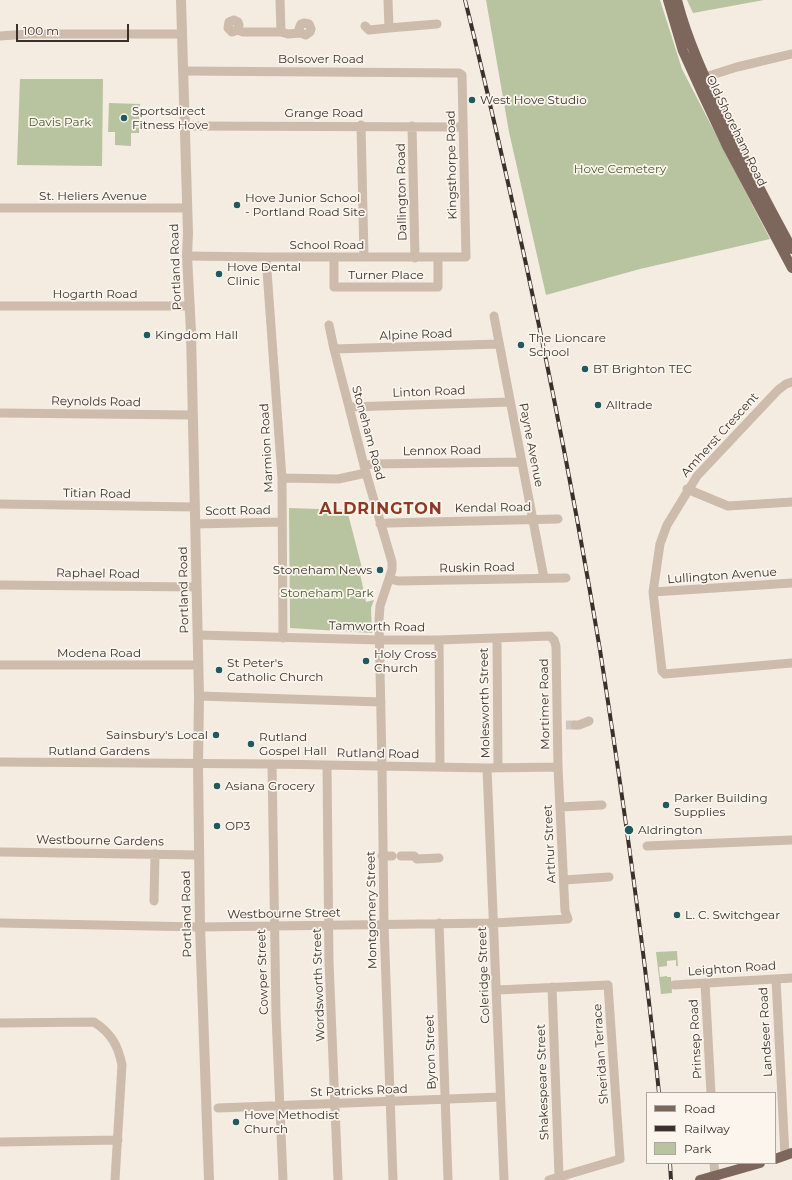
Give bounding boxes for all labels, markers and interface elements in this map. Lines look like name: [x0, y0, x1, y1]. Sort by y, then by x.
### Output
scale bar: [18, 16, 131, 42]
text: 100 m: [23, 23, 59, 38]
street label: Bolsover Road: [278, 52, 364, 66]
street label: Old Shoreham Road: [703, 73, 769, 189]
place label: West Hove Studio: [480, 93, 587, 107]
marker: West Hove Studio: [467, 95, 477, 105]
place label: Sportsdirect Fitness Hove: [132, 104, 208, 132]
street label: Grange Road: [285, 106, 363, 120]
street label: Kingsthorpe Road: [444, 110, 460, 220]
marker: Sportsdirect Fitness Hove: [119, 113, 129, 123]
park label: Davis Park: [28, 115, 92, 129]
street label: Dallington Road: [394, 143, 410, 241]
park label: Hove Cemetery: [574, 162, 666, 176]
street label: St. Heliers Avenue: [39, 189, 147, 203]
place label: Hove Junior School - Portland Road Site: [245, 191, 365, 219]
marker: Hove Junior School - Portland Road Site: [232, 200, 242, 210]
street label: Portland Road: [167, 223, 185, 311]
street label: School Road: [290, 238, 364, 252]
place label: Hove Dental Clinic: [227, 260, 301, 288]
street label: Turner Place: [348, 268, 424, 282]
marker: Hove Dental Clinic: [214, 269, 224, 279]
street label: Hogarth Road: [52, 287, 138, 301]
street label: Alpine Road: [379, 327, 453, 343]
place label: Kingdom Hall: [155, 328, 238, 342]
marker: Kingdom Hall: [142, 330, 152, 340]
place label: The Lioncare School: [529, 331, 606, 359]
marker: The Lioncare School: [516, 340, 526, 350]
place label: BT Brighton TEC: [593, 362, 692, 376]
marker: BT Brighton TEC: [580, 364, 590, 374]
street label: Stoneham Road: [348, 384, 388, 482]
street label: Linton Road: [392, 384, 466, 400]
street label: Amherst Crescent: [678, 390, 762, 480]
street label: Reynolds Road: [51, 394, 141, 410]
place label: Alltrade: [606, 398, 653, 412]
marker: Alltrade: [593, 400, 603, 410]
street label: Payne Avenue: [516, 402, 546, 488]
street label: Marmion Road: [257, 403, 277, 493]
street label: Lennox Road: [403, 443, 481, 459]
street label: Titian Road: [63, 486, 131, 502]
district label: ALDRINGTON: [319, 499, 443, 519]
street label: Kendal Road: [455, 500, 531, 516]
street label: Scott Road: [205, 503, 271, 519]
street label: Portland Road: [176, 546, 192, 634]
street label: Ruskin Road: [439, 560, 515, 576]
place label: Stoneham News: [273, 563, 372, 577]
marker: Stoneham News: [375, 565, 385, 575]
street label: Lullington Avenue: [667, 565, 777, 587]
street label: Raphael Road: [56, 566, 140, 582]
park label: Stoneham Park: [280, 586, 374, 600]
street label: Tamworth Road: [329, 619, 425, 635]
street label: Modena Road: [57, 646, 141, 660]
place label: Holy Cross Church: [374, 647, 437, 675]
street label: Molesworth Street: [477, 648, 493, 758]
place label: St Peter's Catholic Church: [227, 656, 323, 684]
marker: Holy Cross Church: [361, 656, 371, 666]
street label: Mortimer Road: [537, 658, 553, 750]
marker: St Peter's Catholic Church: [214, 665, 224, 675]
place label: Sainsbury's Local: [106, 728, 208, 742]
marker: Sainsbury's Local: [211, 730, 221, 740]
place label: Rutland Gospel Hall: [259, 730, 327, 758]
marker: Rutland Gospel Hall: [246, 739, 256, 749]
street label: Rutland Gardens: [48, 744, 150, 758]
street label: Rutland Road: [337, 746, 419, 762]
place label: Asiana Grocery: [225, 779, 315, 793]
marker: Asiana Grocery: [212, 781, 222, 791]
place label: Parker Building Supplies: [674, 791, 768, 819]
marker: Parker Building Supplies: [661, 800, 671, 810]
street label: Arthur Street: [541, 804, 559, 884]
place label: OP3: [225, 819, 250, 833]
marker: OP3: [212, 821, 222, 831]
place label: Aldrington: [638, 823, 703, 837]
marker: Aldrington: [623, 824, 635, 836]
street label: Westbourne Gardens: [36, 833, 164, 849]
street label: Montgomery Street: [364, 851, 380, 969]
street label: Portland Road: [179, 870, 195, 958]
street label: Westbourne Street: [227, 906, 341, 922]
place label: L. C. Switchgear: [685, 908, 780, 922]
marker: L. C. Switchgear: [672, 910, 682, 920]
street label: Coleridge Street: [475, 926, 493, 1024]
street label: Wordsworth Street: [310, 928, 328, 1042]
street label: Cowper Street: [254, 929, 272, 1015]
street label: Leighton Road: [687, 959, 777, 979]
street label: Landseer Road: [756, 987, 776, 1077]
street label: Prinsep Road: [687, 999, 705, 1079]
street label: Sheridan Terrace: [590, 1003, 612, 1105]
street label: Byron Street: [422, 1014, 440, 1090]
street label: Shakespeare Street: [534, 1024, 552, 1140]
street label: St Patricks Road: [310, 1082, 408, 1100]
legend: [646, 1092, 776, 1164]
text: Road: [684, 1101, 715, 1116]
place label: Hove Methodist Church: [244, 1108, 339, 1136]
marker: Hove Methodist Church: [231, 1117, 241, 1127]
text: Railway: [684, 1121, 730, 1136]
text: Park: [684, 1141, 711, 1156]

